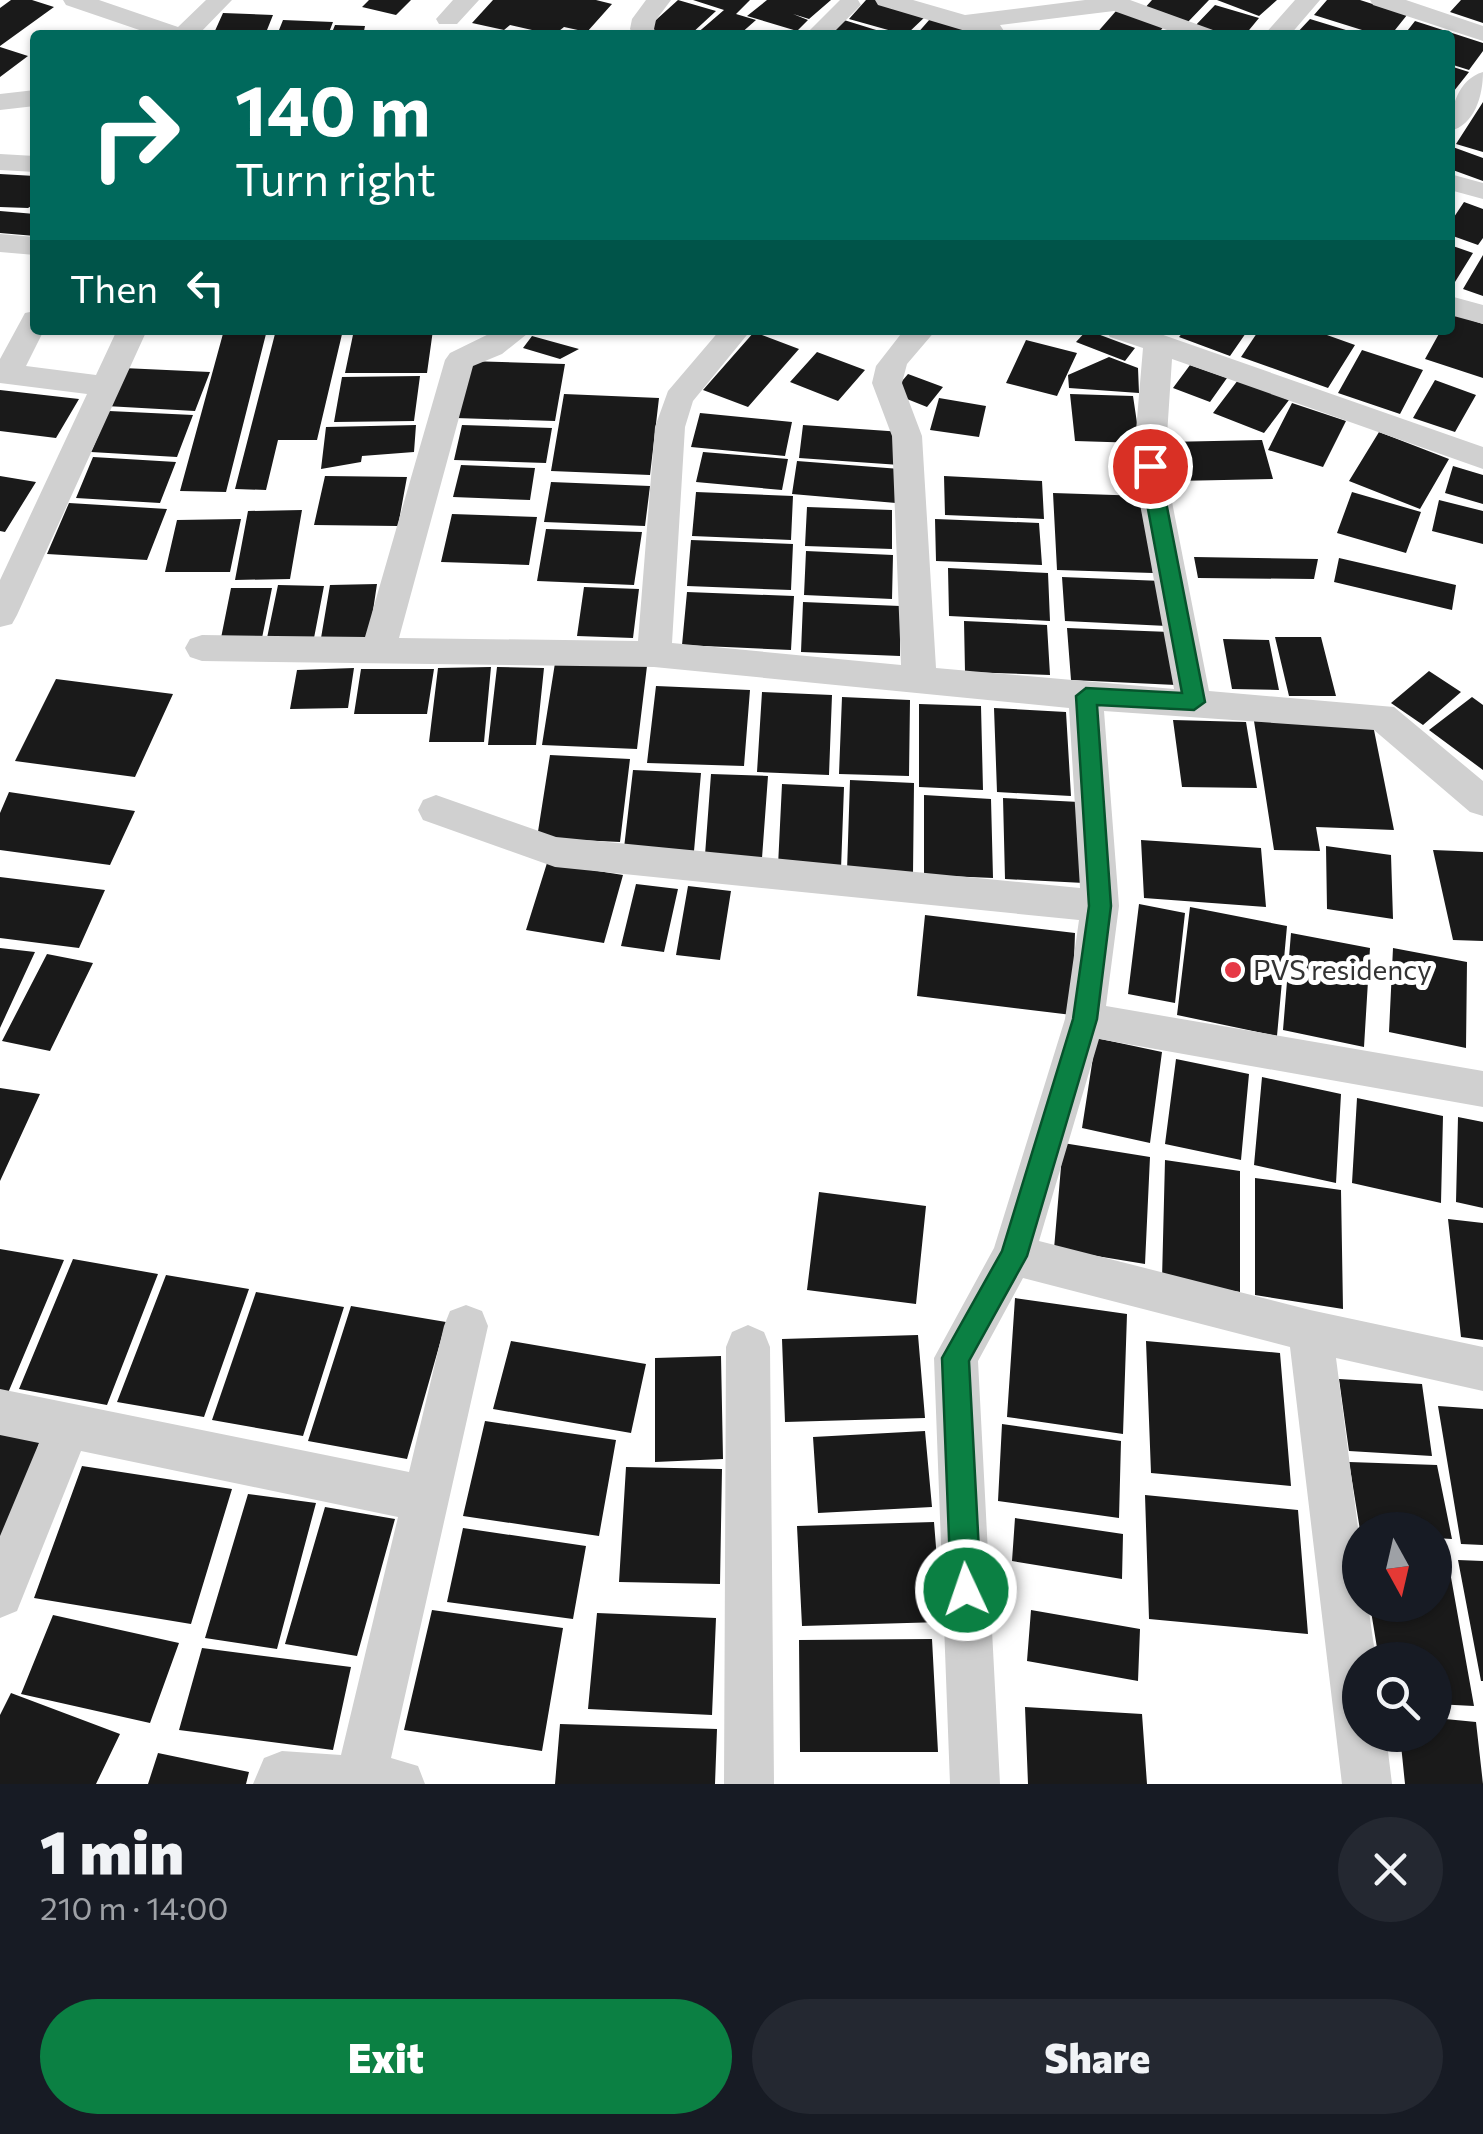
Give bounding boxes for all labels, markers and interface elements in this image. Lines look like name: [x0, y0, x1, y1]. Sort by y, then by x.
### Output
text: 140 m: [235, 65, 431, 150]
icon: right: [70, 70, 200, 200]
text: Turn right: [235, 150, 436, 205]
icon: left: [178, 260, 233, 315]
text: Then: [70, 264, 158, 311]
pin: [1108, 424, 1193, 509]
icon: arrive: [1123, 439, 1178, 494]
place label: PVS residency: [1253, 952, 1432, 986]
marker: PVS residency: [1222, 959, 1244, 981]
north arrow: [1342, 1512, 1452, 1622]
map controls: [1342, 1512, 1452, 1752]
position arrow: [914, 1538, 1018, 1642]
button: search: [1342, 1642, 1452, 1752]
text: 1 min: [40, 1813, 184, 1886]
button: close: [1338, 1817, 1443, 1922]
text: 210 m · 14:00: [40, 1887, 228, 1927]
button: Exit: [40, 1999, 732, 2114]
button: Share: [752, 1999, 1443, 2114]

